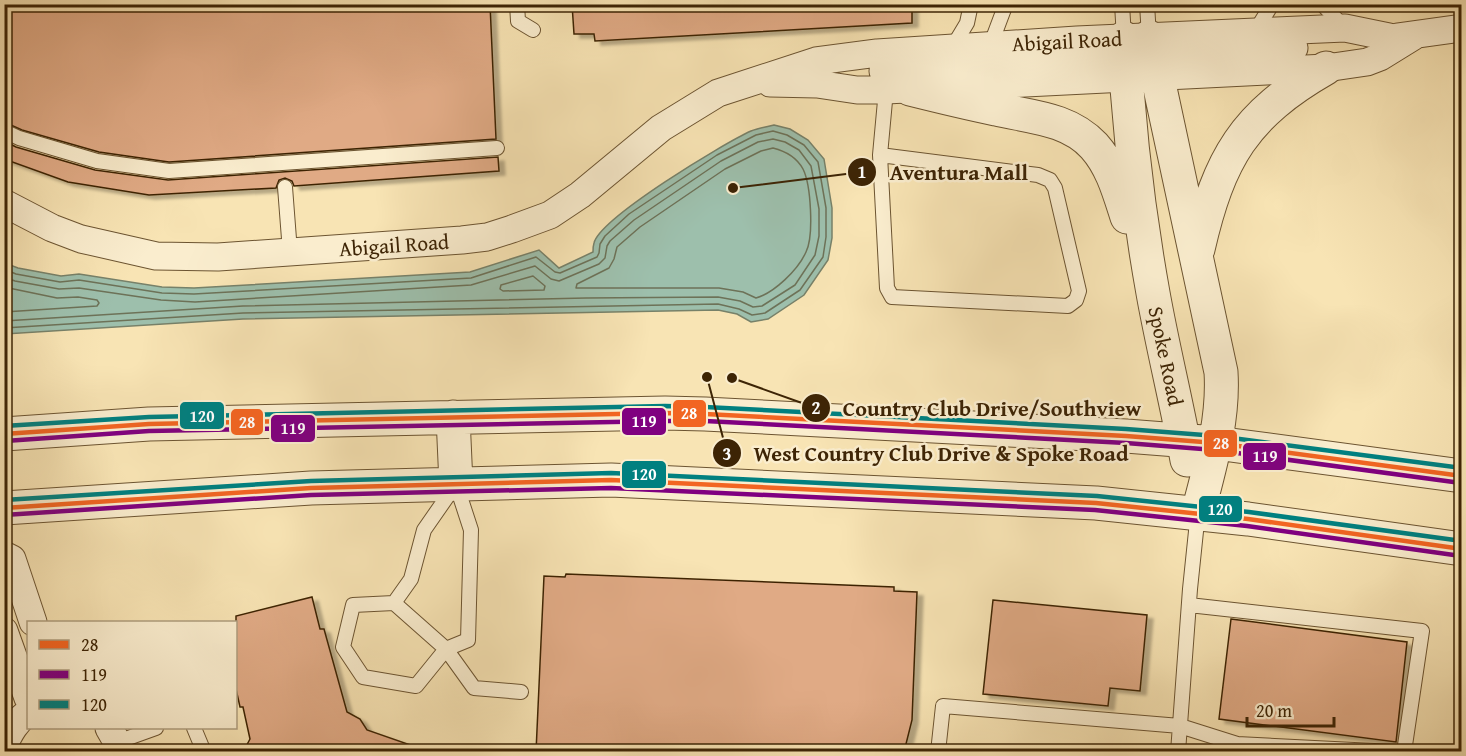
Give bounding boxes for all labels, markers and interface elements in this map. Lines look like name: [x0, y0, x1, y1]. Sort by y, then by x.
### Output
street label: Abigail Road: [1011, 23, 1124, 59]
callout: Aventura Mall: [847, 152, 1040, 192]
text: Aventura Mall: [890, 156, 1028, 188]
text: 1: [857, 158, 867, 185]
street label: Abigail Road: [338, 226, 451, 264]
street label: Spoke Road: [1140, 303, 1192, 409]
callout: Country Club Drive/Southview: [801, 388, 1153, 428]
text: Country Club Drive/Southview: [843, 392, 1141, 424]
text: 2: [811, 394, 821, 421]
line badge: 28: [672, 399, 707, 428]
line badge: 120: [179, 401, 225, 430]
text: 28: [681, 401, 697, 425]
text: 120: [190, 404, 214, 428]
line badge: 119: [621, 407, 667, 436]
line badge: 28: [230, 408, 264, 436]
text: 119: [632, 409, 656, 433]
text: 28: [239, 410, 255, 434]
line badge: 119: [270, 414, 316, 443]
text: 119: [281, 416, 305, 440]
line badge: 28: [1203, 429, 1238, 458]
text: 28: [1213, 431, 1229, 455]
callout: West Country Club Drive & Spoke Road: [712, 433, 1141, 473]
text: West Country Club Drive & Spoke Road: [753, 437, 1129, 469]
text: 3: [722, 440, 732, 467]
line badge: 119: [1242, 442, 1287, 471]
text: 119: [1253, 444, 1277, 468]
line badge: 120: [621, 460, 667, 489]
text: 120: [632, 462, 656, 486]
line badge: 120: [1198, 495, 1243, 523]
text: 120: [1208, 497, 1232, 521]
legend: [27, 621, 237, 729]
text: 28: [81, 631, 98, 658]
text: 119: [81, 661, 107, 688]
scale bar: [1247, 690, 1334, 728]
text: 120: [81, 691, 107, 718]
text: 20 m: [1256, 697, 1292, 724]

